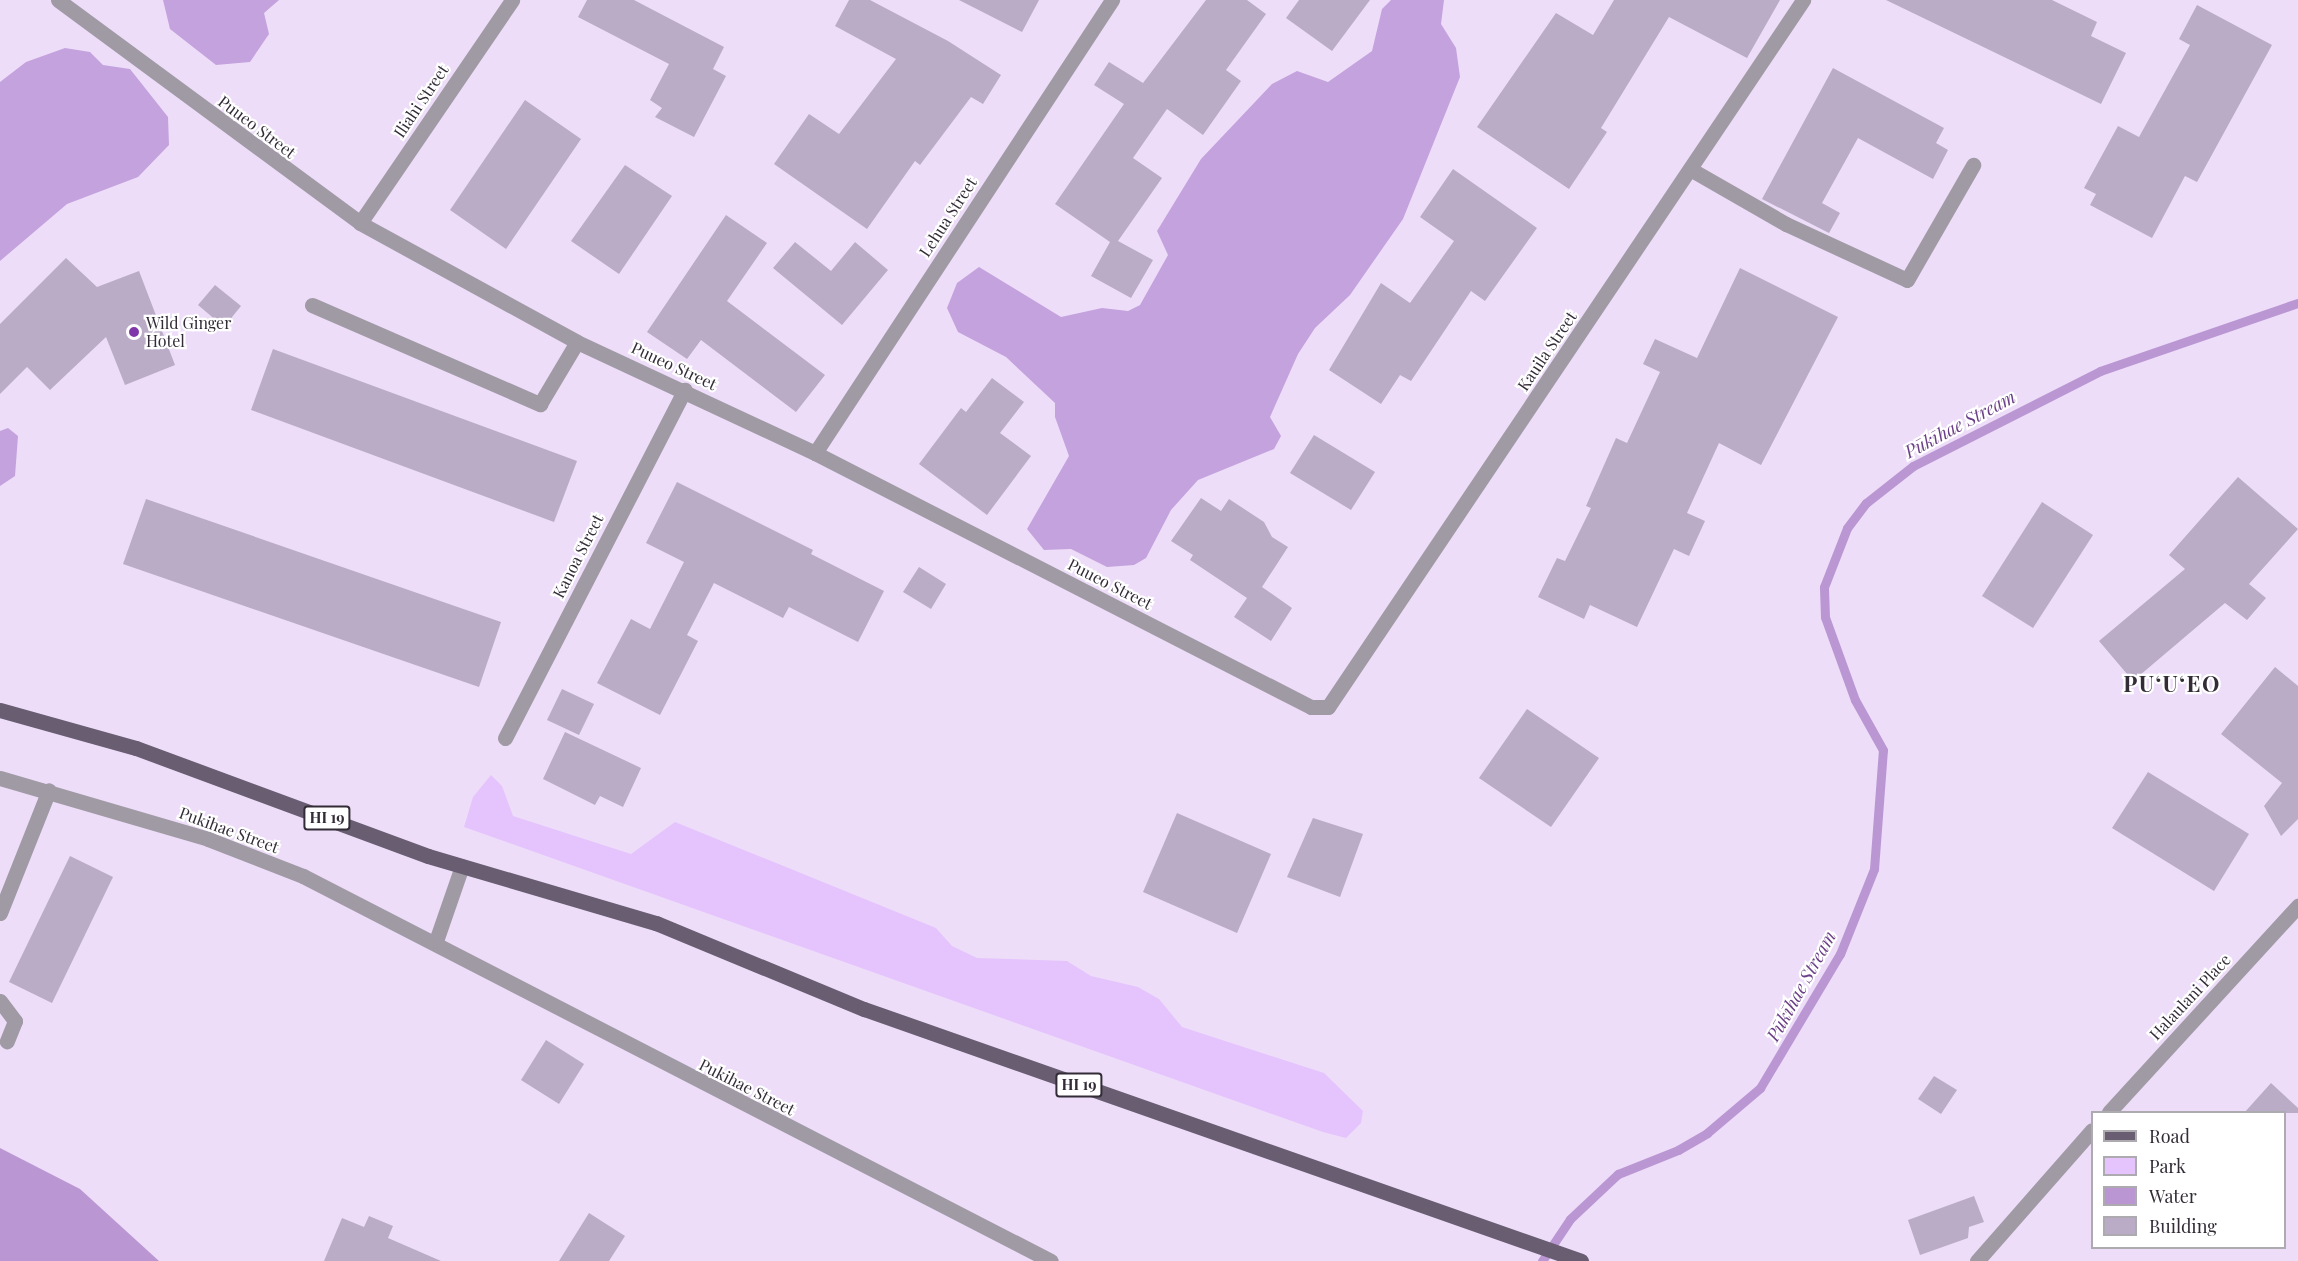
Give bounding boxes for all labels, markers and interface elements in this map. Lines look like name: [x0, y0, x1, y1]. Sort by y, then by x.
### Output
street label: Iliahi Street: [390, 61, 452, 141]
street label: Puueo Street: [215, 92, 299, 162]
street label: Lehua Street: [915, 174, 981, 260]
street label: Kauila Street: [1513, 308, 1581, 394]
place label: Wild Ginger Hotel: [146, 313, 231, 351]
marker: Wild Ginger Hotel: [127, 325, 141, 339]
street label: Puueo Street: [628, 338, 720, 394]
water label: Pūkīhae Stream: [1901, 386, 2019, 462]
street label: Kanoa Street: [549, 511, 607, 601]
street label: Puueo Street: [1065, 555, 1155, 613]
district label: PU‘U‘EO: [2123, 671, 2221, 697]
street label: Pukihae Street: [177, 803, 281, 857]
road number: HI 19: [303, 806, 351, 830]
water label: Pūkīhae Stream: [1762, 927, 1840, 1045]
street label: Halaulani Place: [2145, 950, 2235, 1044]
street label: Pukihae Street: [696, 1055, 798, 1119]
road number: HI 19: [1055, 1073, 1103, 1097]
legend: [2091, 1111, 2286, 1249]
text: Road: [2149, 1124, 2190, 1148]
text: Park: [2149, 1154, 2186, 1178]
text: Water: [2149, 1184, 2197, 1208]
text: Building: [2149, 1214, 2217, 1238]

